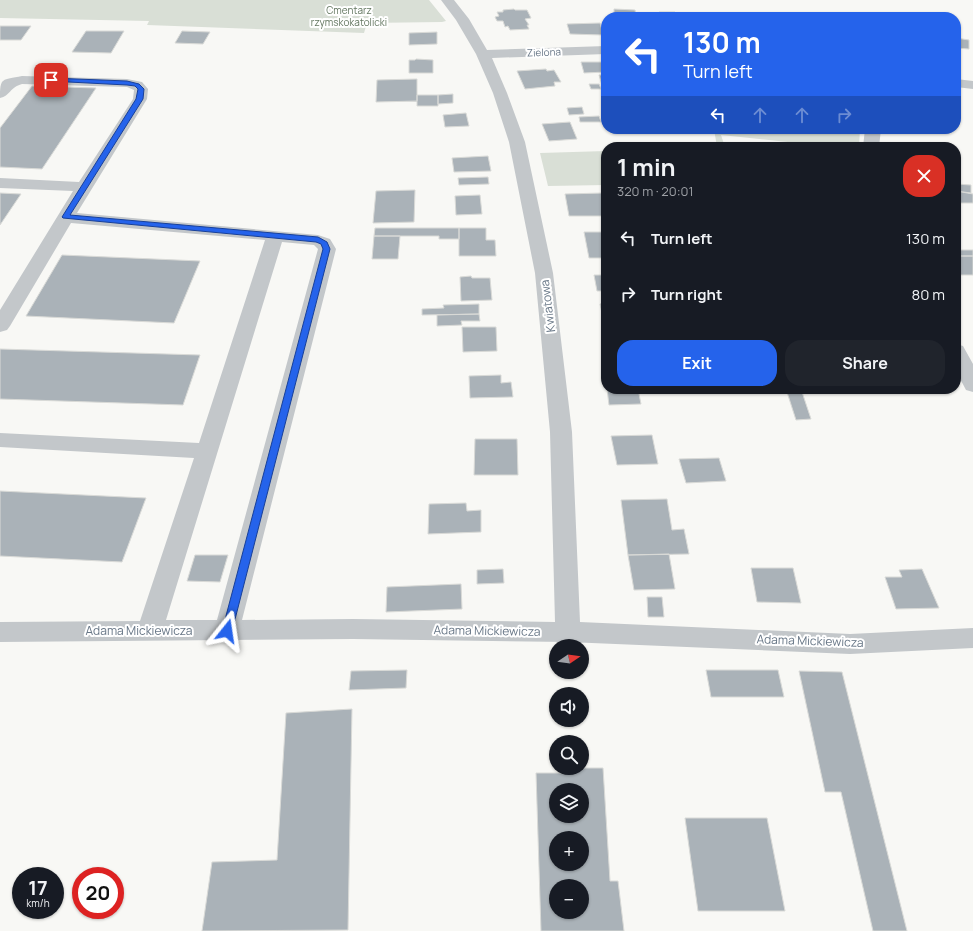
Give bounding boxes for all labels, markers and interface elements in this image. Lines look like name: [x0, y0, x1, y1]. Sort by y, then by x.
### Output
park label: Cmentarz rzymskokatolicki: [311, 3, 387, 29]
text: 130 m: [683, 23, 761, 61]
icon: left: [617, 28, 669, 80]
street label: Zielona: [527, 44, 561, 60]
text: Turn left: [683, 59, 753, 83]
pin: [34, 63, 68, 97]
icon: arrive: [40, 69, 62, 91]
icon: left: [707, 104, 729, 126]
icon: ahead: [749, 104, 771, 126]
icon: ahead: [791, 104, 813, 126]
icon: right: [833, 104, 855, 126]
text: 1 min: [617, 150, 676, 183]
button: close: [903, 155, 945, 197]
text: 320 m · 20:01: [617, 182, 694, 200]
icon: left: [617, 227, 639, 249]
text: Turn left: [651, 228, 713, 249]
text: 130 m: [906, 228, 945, 249]
street label: Kwiatowa: [536, 279, 559, 333]
icon: right: [617, 283, 639, 305]
text: Turn right: [651, 284, 722, 305]
text: 80 m: [911, 284, 945, 305]
button: Exit: [617, 340, 777, 386]
button: Share: [785, 340, 945, 386]
position arrow: [206, 610, 248, 652]
street label: Adama Mickiewicza: [433, 621, 541, 640]
street label: Adama Mickiewicza: [86, 622, 193, 639]
street label: Adama Mickiewicza: [756, 630, 864, 651]
north arrow: [549, 639, 589, 679]
map controls: [549, 639, 589, 919]
button: sound: [549, 687, 589, 727]
button: search: [549, 735, 589, 775]
button: layers: [549, 783, 589, 823]
button: +: [549, 831, 589, 871]
speed limit sign: 20: [72, 867, 124, 919]
text: 17: [28, 874, 48, 901]
button: −: [549, 879, 589, 919]
text: km/h: [26, 896, 50, 910]

